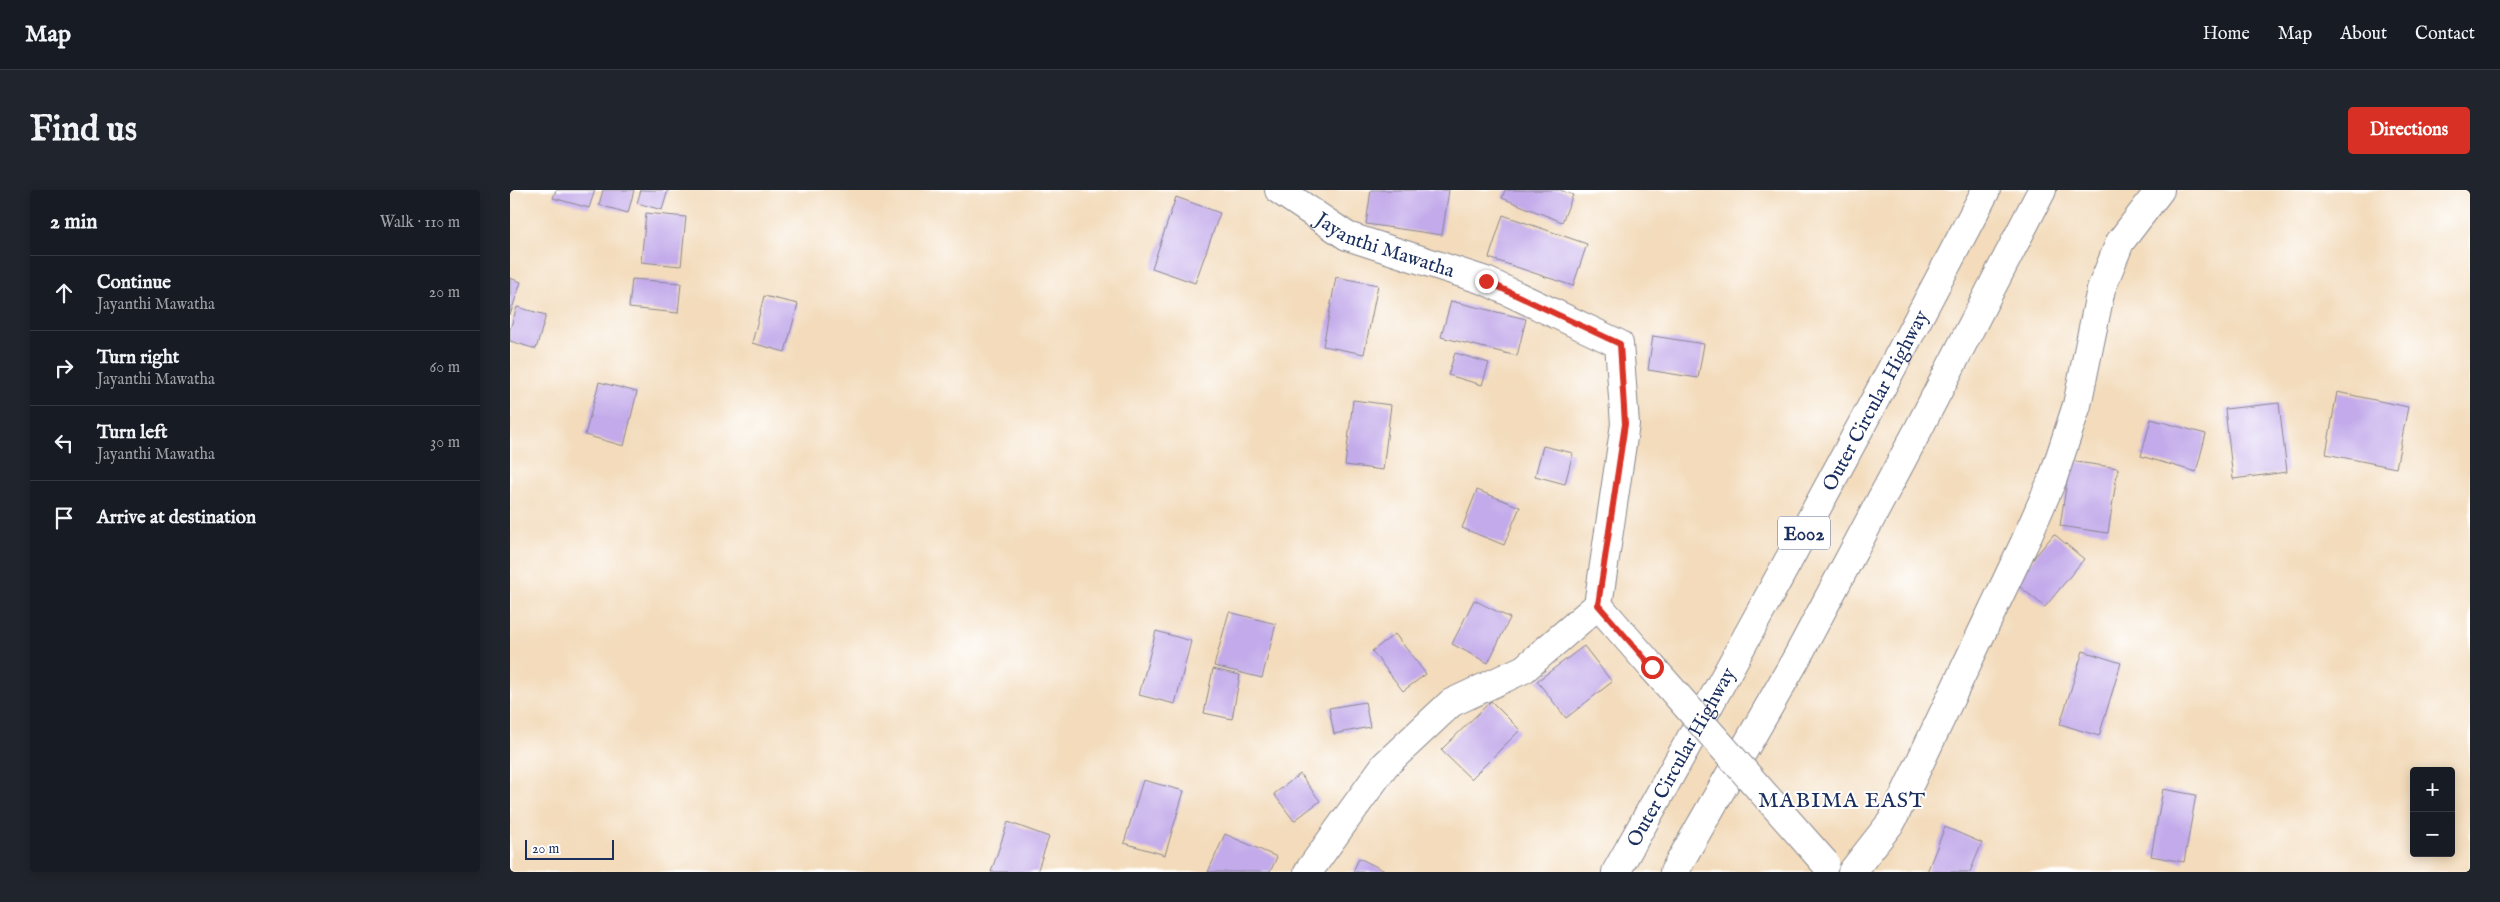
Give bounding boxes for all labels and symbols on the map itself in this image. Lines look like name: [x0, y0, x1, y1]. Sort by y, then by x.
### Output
street label: Jayanthi Mawatha: [1309, 206, 1458, 284]
route end: [1475, 270, 1498, 293]
street label: Outer Circular Highway: [1817, 306, 1935, 496]
road number: E002: [1778, 516, 1830, 549]
route start: [1641, 656, 1664, 679]
street label: Outer Circular Highway: [1622, 663, 1742, 852]
district label: MABIMA EAST: [1758, 787, 1926, 815]
scale bar: [525, 837, 614, 860]

